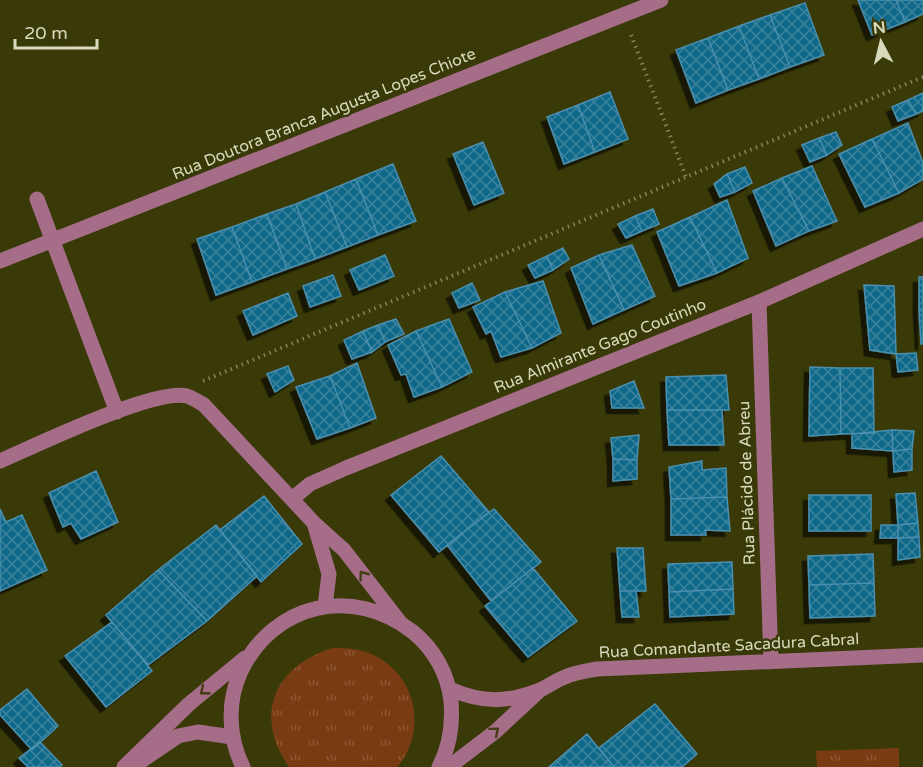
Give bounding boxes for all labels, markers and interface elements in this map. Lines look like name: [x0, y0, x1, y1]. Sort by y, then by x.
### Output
scale bar: [15, 12, 98, 50]
north arrow: [851, 12, 911, 72]
text: N: [872, 17, 887, 39]
text: 20 m: [24, 22, 68, 44]
street label: Rua Doutora Branca Augusta Lopes Chiote: [169, 44, 479, 184]
street label: Rua Almirante Gago Coutinho: [491, 294, 709, 398]
street label: Rua Plácido de Abreu: [734, 401, 760, 565]
one-way arrow: [360, 570, 371, 581]
street label: Rua Comandante Sacadura Cabral: [598, 629, 860, 663]
one-way arrow: [200, 684, 211, 695]
one-way arrow: [488, 728, 499, 739]

